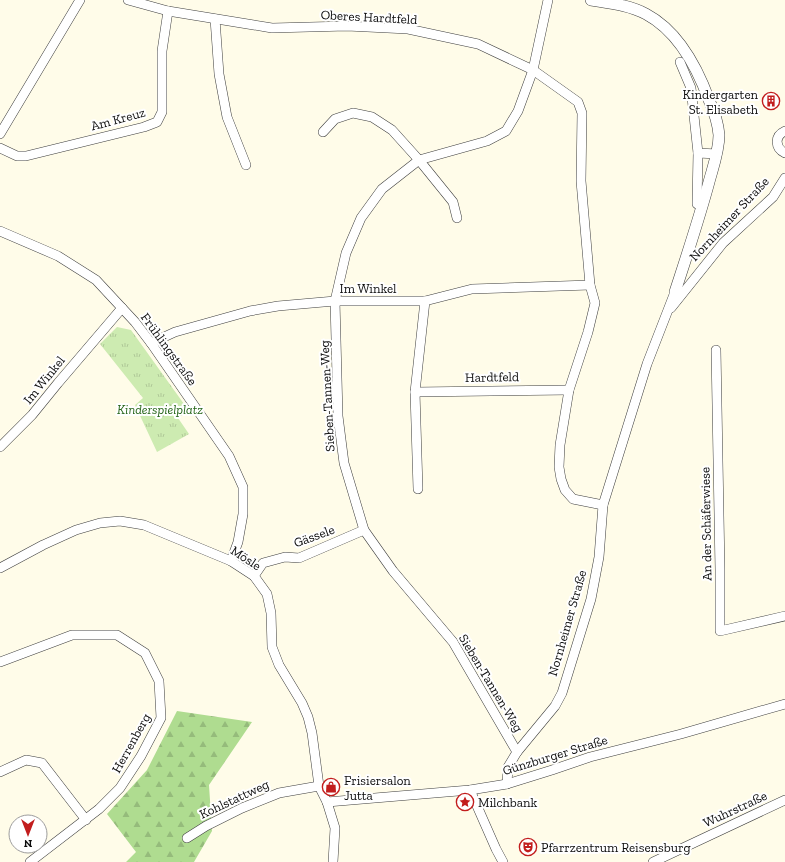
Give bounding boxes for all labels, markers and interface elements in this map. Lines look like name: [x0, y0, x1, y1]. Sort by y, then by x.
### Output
street label: Oberes Hardtfeld: [320, 7, 418, 27]
place label: Kindergarten St. Elisabeth: [683, 87, 759, 117]
building icon: Kindergarten St. Elisabeth: [761, 91, 781, 111]
street label: Am Kreuz: [89, 105, 147, 133]
street label: Nornheimer Straße: [686, 174, 772, 264]
street label: Im Winkel: [339, 281, 397, 296]
street label: Frühlingstraße: [138, 310, 200, 388]
street label: Sieben-Tannen-Weg: [317, 340, 337, 452]
street label: Im Winkel: [20, 353, 68, 407]
street label: Hardtfeld: [465, 369, 519, 385]
park label: Kinderspielplatz: [117, 402, 203, 417]
street label: An der Schäferwiese: [698, 467, 714, 581]
street label: Gässele: [292, 522, 336, 550]
street label: Mösle: [228, 543, 264, 573]
street label: Nornheimer Straße: [545, 568, 589, 678]
street label: Sieben-Tannen-Weg: [456, 631, 526, 735]
street label: Herrenberg: [109, 711, 153, 775]
street label: Günzburger Straße: [501, 732, 609, 778]
place label: Frisiersalon Jutta: [344, 773, 411, 803]
street label: Kohlstattweg: [197, 776, 271, 822]
shop icon: Frisiersalon Jutta: [321, 777, 341, 797]
street label: Wuhrstraße: [701, 788, 769, 830]
place icon: Milchbank: [455, 792, 475, 812]
place label: Milchbank: [478, 795, 538, 810]
north arrow: [8, 814, 48, 854]
text: N: [23, 837, 32, 850]
theatre icon: Pfarrzentrum Reisensburg: [518, 837, 538, 857]
place label: Pfarrzentrum Reisensburg: [541, 840, 691, 855]

